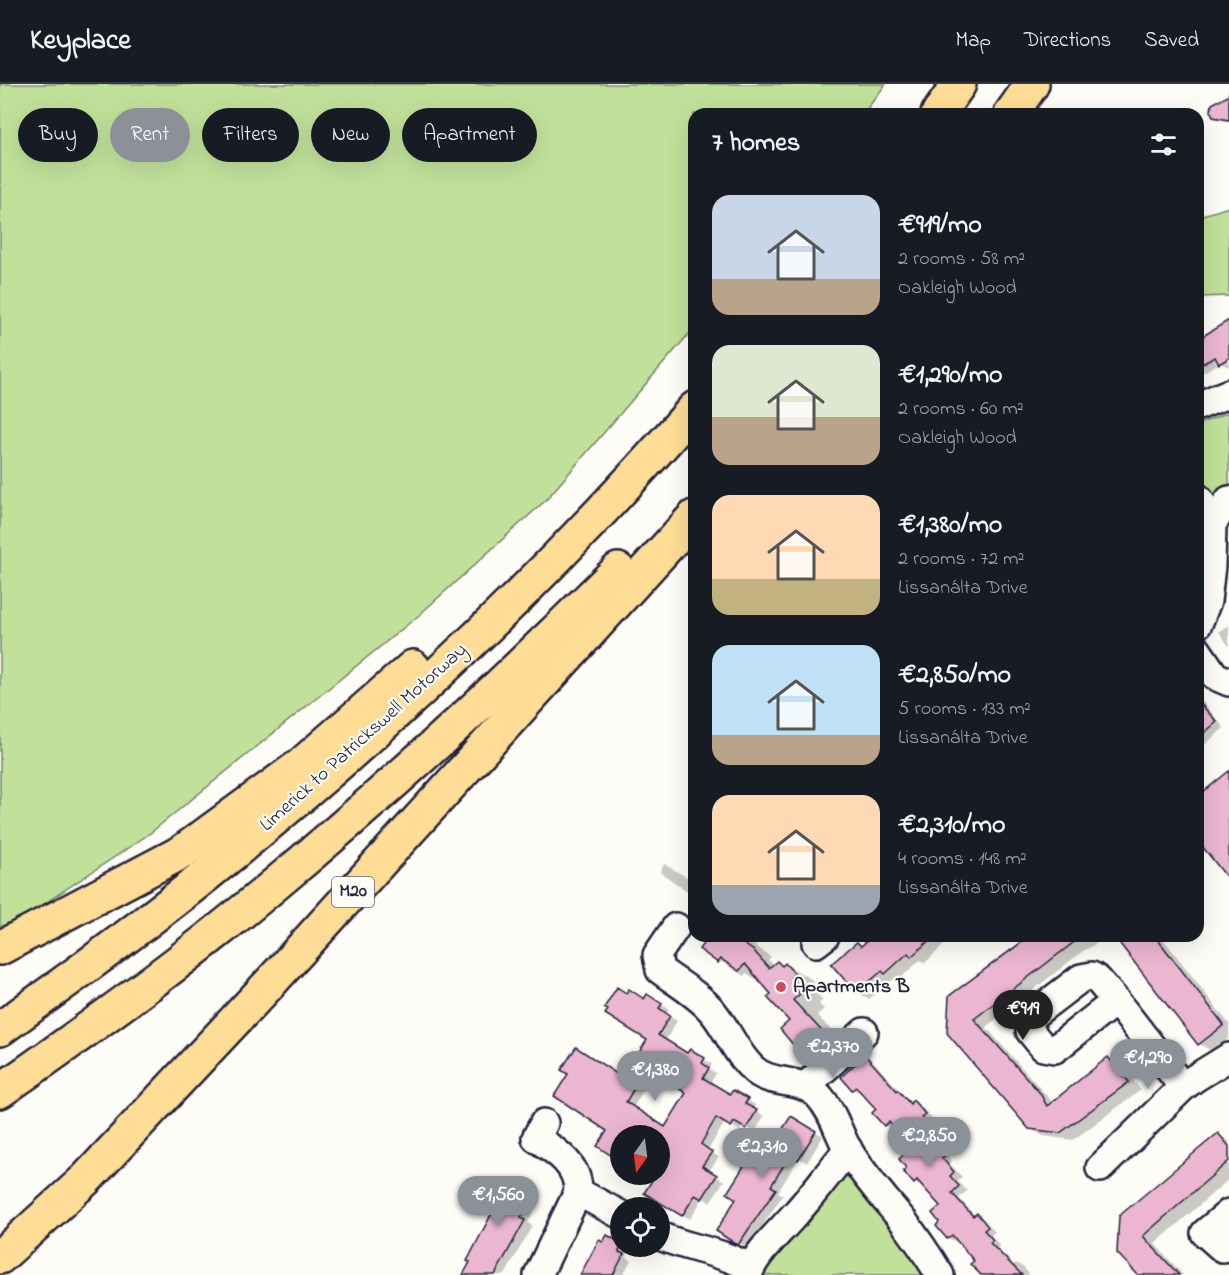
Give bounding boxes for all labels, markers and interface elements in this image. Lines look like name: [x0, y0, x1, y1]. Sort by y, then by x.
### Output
text: Keyplace: [30, 21, 131, 62]
text: Map: [955, 26, 991, 56]
text: Directions: [1024, 26, 1111, 56]
text: Saved: [1144, 26, 1199, 56]
chip: Buy: [18, 108, 98, 162]
chip: Rent: [110, 108, 190, 162]
chip: Filters: [202, 108, 299, 162]
chip: New: [311, 108, 390, 162]
chip: Apartment: [402, 108, 537, 162]
text: 7 homes: [712, 125, 800, 163]
icon: filters: [1147, 128, 1180, 161]
text: €919/mo: [898, 207, 982, 245]
icon: home: [760, 219, 832, 291]
text: 2 rooms · 58 m²: [898, 245, 1025, 274]
text: Oakleigh Wood: [898, 274, 1017, 303]
text: €1,290/mo: [898, 357, 1003, 395]
icon: home: [760, 369, 832, 441]
text: 2 rooms · 60 m²: [898, 395, 1024, 424]
text: Oakleigh Wood: [898, 424, 1017, 453]
text: €1,380/mo: [898, 507, 1002, 545]
icon: home: [760, 519, 832, 591]
text: 2 rooms · 72 m²: [898, 545, 1025, 574]
text: Lissanálta Drive: [898, 574, 1028, 603]
street label: Limerick to Patrickswell Motorway: [254, 637, 474, 839]
text: €2,850/mo: [898, 657, 1011, 695]
icon: home: [760, 669, 832, 741]
text: 5 rooms · 133 m²: [898, 695, 1031, 724]
text: Lissanálta Drive: [898, 724, 1028, 753]
text: €2,310/mo: [898, 807, 1006, 845]
icon: home: [760, 819, 832, 891]
text: 4 rooms · 148 m²: [898, 845, 1027, 874]
text: Lissanálta Drive: [898, 874, 1028, 903]
road number: M20: [332, 877, 374, 907]
place label: Apartments B: [793, 973, 910, 1002]
marker: Apartments B: [774, 980, 788, 994]
pin: €919: [987, 990, 1059, 1041]
text: €919: [1007, 995, 1039, 1024]
pin: €2,370: [784, 1028, 882, 1079]
text: €2,370: [807, 1033, 859, 1062]
pin: €1,290: [1099, 1039, 1197, 1090]
text: €1,290: [1124, 1044, 1172, 1073]
pin: €1,380: [606, 1051, 704, 1102]
text: €1,380: [631, 1056, 679, 1085]
pin: €2,850: [880, 1117, 978, 1168]
text: €2,850: [902, 1122, 956, 1151]
north arrow: [610, 1125, 670, 1185]
map controls: [610, 1125, 670, 1257]
pin: €2,310: [713, 1128, 811, 1179]
text: €2,310: [737, 1133, 787, 1162]
pin: €1,560: [449, 1176, 547, 1227]
text: €1,560: [472, 1181, 524, 1210]
button: locate: [610, 1197, 670, 1257]

